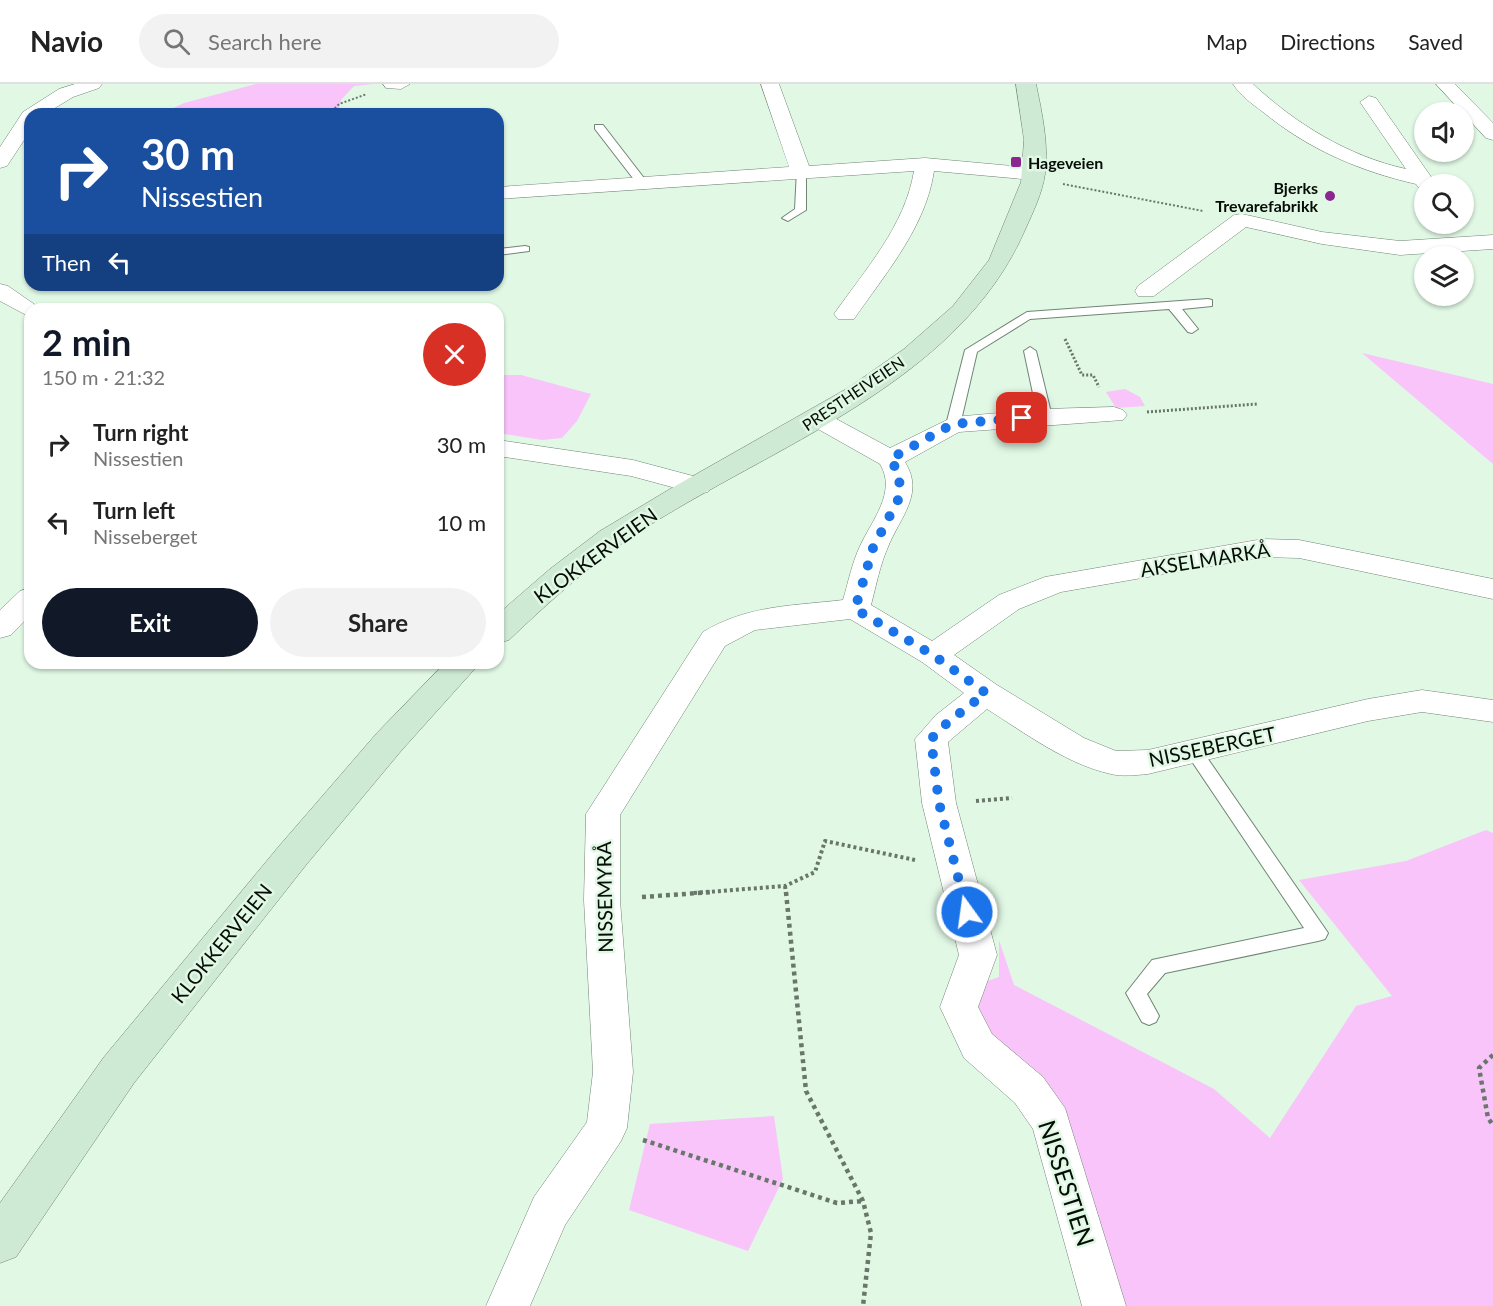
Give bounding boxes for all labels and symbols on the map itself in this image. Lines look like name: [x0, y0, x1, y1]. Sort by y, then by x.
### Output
place label: Hageveien: [1028, 153, 1103, 172]
marker: Hageveien: [1009, 155, 1023, 169]
place label: Bjerks Trevarefabrikk: [1215, 178, 1318, 215]
marker: Bjerks Trevarefabrikk: [1323, 189, 1337, 203]
street label: PRESTHEIVEIEN: [798, 352, 908, 434]
pin: [996, 392, 1047, 443]
street label: KLOKKERVEIEN: [529, 502, 661, 608]
street label: AKSELMARKÅ: [1138, 537, 1272, 581]
street label: NISSEBERGET: [1146, 721, 1278, 771]
street label: NISSEMYRÅ: [591, 841, 617, 953]
street label: KLOKKERVEIEN: [166, 878, 276, 1008]
position arrow: [935, 880, 999, 944]
street label: NISSESTIEN: [1033, 1116, 1101, 1250]

